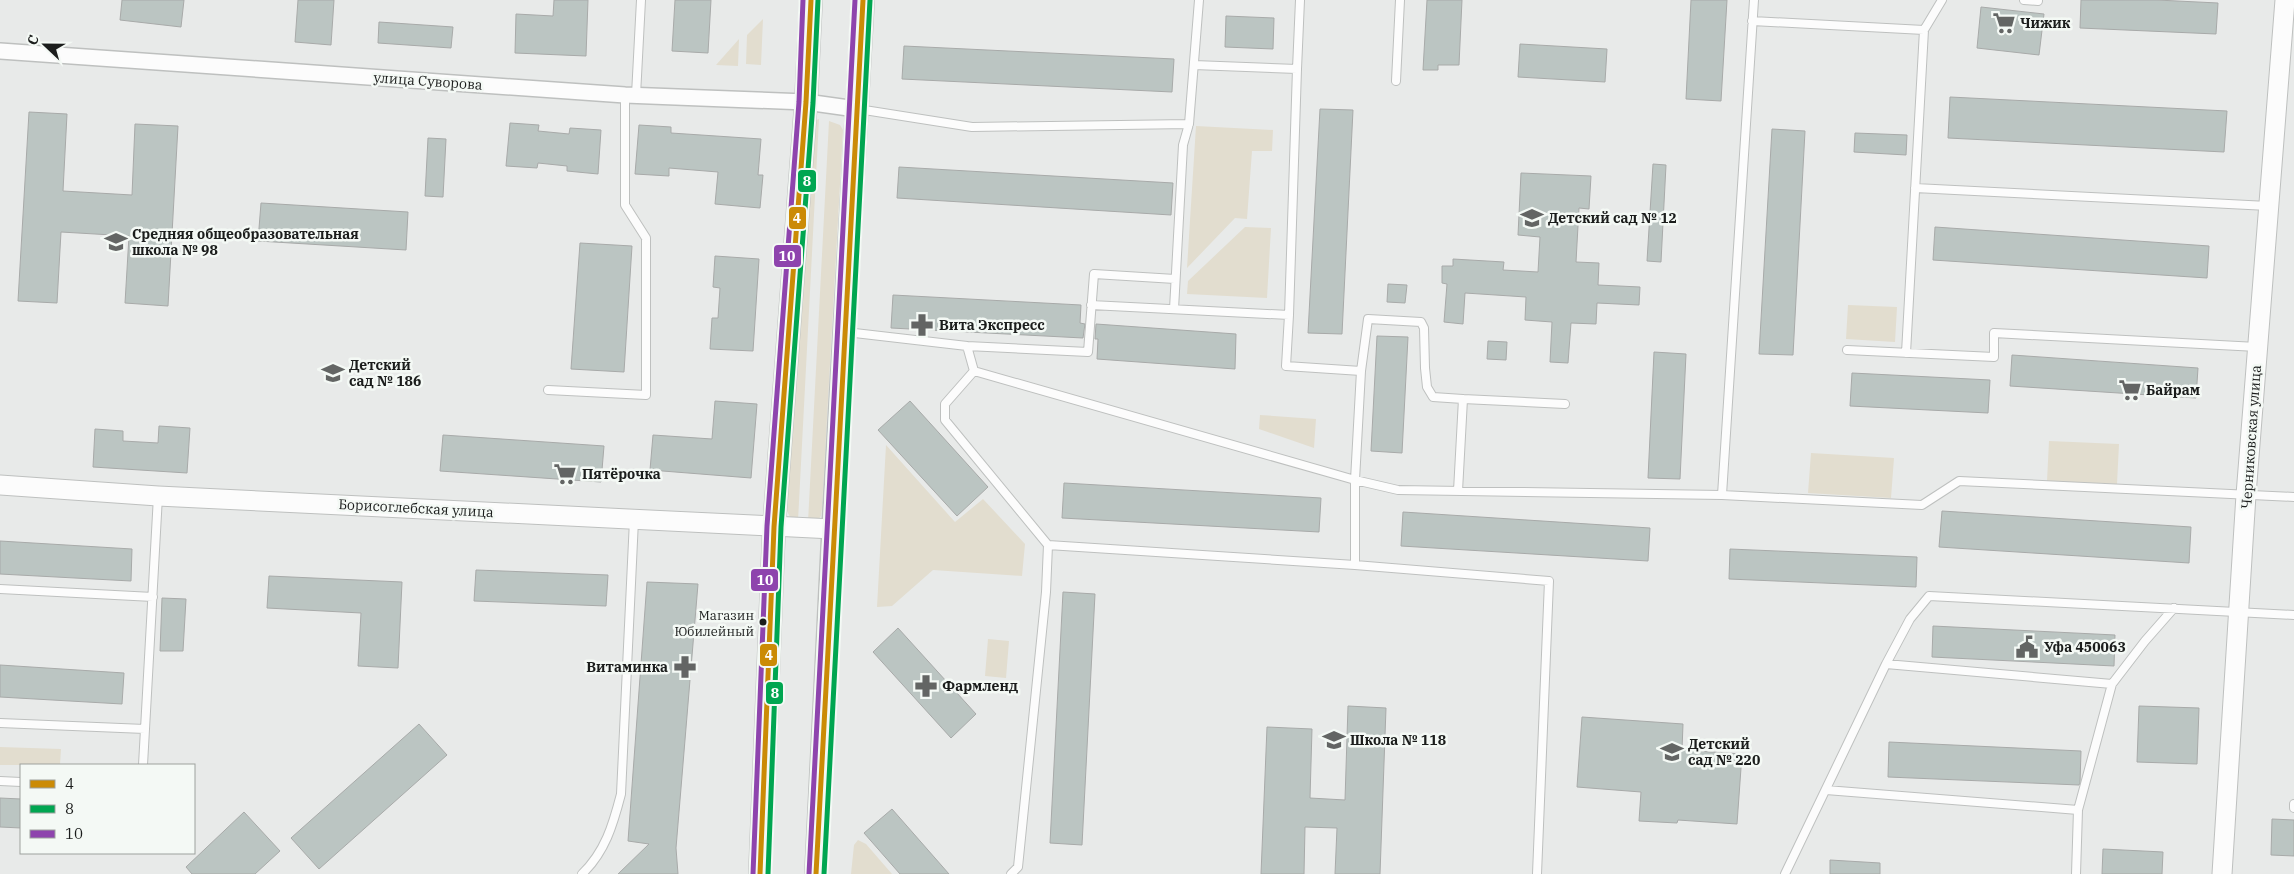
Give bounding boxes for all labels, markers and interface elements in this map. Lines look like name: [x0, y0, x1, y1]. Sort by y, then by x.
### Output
supermarket icon: Чижик: [1991, 10, 2017, 36]
place label: Чижик: [2020, 14, 2071, 32]
north arrow: [20, 20, 70, 70]
text: С: [23, 32, 43, 48]
street label: улица Суворова: [373, 68, 483, 94]
line badge: 8: [797, 169, 817, 193]
text: 8: [803, 172, 811, 190]
school or university icon: Детский сад № 12: [1519, 205, 1545, 231]
line badge: 4: [788, 206, 807, 230]
text: 4: [793, 209, 801, 227]
place label: Детский сад № 12: [1548, 209, 1677, 227]
place label: Средняя общеобразовательная школа № 98: [132, 225, 359, 259]
school or university icon: Средняя общеобразовательная школа № 98: [103, 229, 129, 255]
line badge: 10: [773, 244, 802, 268]
text: 10: [779, 247, 795, 265]
pharmacy icon: Вита Экспресс: [909, 312, 935, 338]
place label: Вита Экспресс: [939, 316, 1045, 334]
place label: Детский сад № 186: [349, 356, 421, 390]
school or university icon: Детский сад № 186: [320, 360, 346, 386]
street label: Черниковская улица: [2237, 364, 2265, 510]
supermarket icon: Байрам: [2117, 377, 2143, 403]
place label: Байрам: [2146, 381, 2200, 399]
supermarket icon: Пятёрочка: [552, 461, 578, 487]
place label: Пятёрочка: [582, 465, 661, 483]
street label: Борисоглебская улица: [338, 495, 494, 521]
line badge: 10: [750, 568, 779, 592]
text: 10: [757, 571, 773, 589]
place label: Магазин Юбилейный: [674, 607, 754, 640]
marker: Магазин Юбилейный: [758, 617, 768, 627]
public building icon: Уфа 450063: [2014, 634, 2040, 660]
place label: Уфа 450063: [2044, 638, 2126, 656]
line badge: 4: [759, 643, 778, 667]
text: 4: [765, 646, 773, 664]
pharmacy icon: Витаминка: [672, 654, 698, 680]
place label: Витаминка: [586, 658, 668, 676]
pharmacy icon: Фармленд: [913, 673, 939, 699]
place label: Фармленд: [942, 677, 1018, 695]
line badge: 8: [765, 681, 784, 705]
text: 8: [771, 684, 779, 702]
school or university icon: Школа № 118: [1321, 727, 1347, 753]
place label: Школа № 118: [1350, 731, 1446, 749]
place label: Детский сад № 220: [1688, 735, 1760, 769]
school or university icon: Детский сад № 220: [1659, 739, 1685, 765]
legend: [20, 764, 195, 854]
text: 4: [65, 774, 74, 793]
text: 8: [65, 799, 74, 818]
text: 10: [65, 824, 83, 843]

